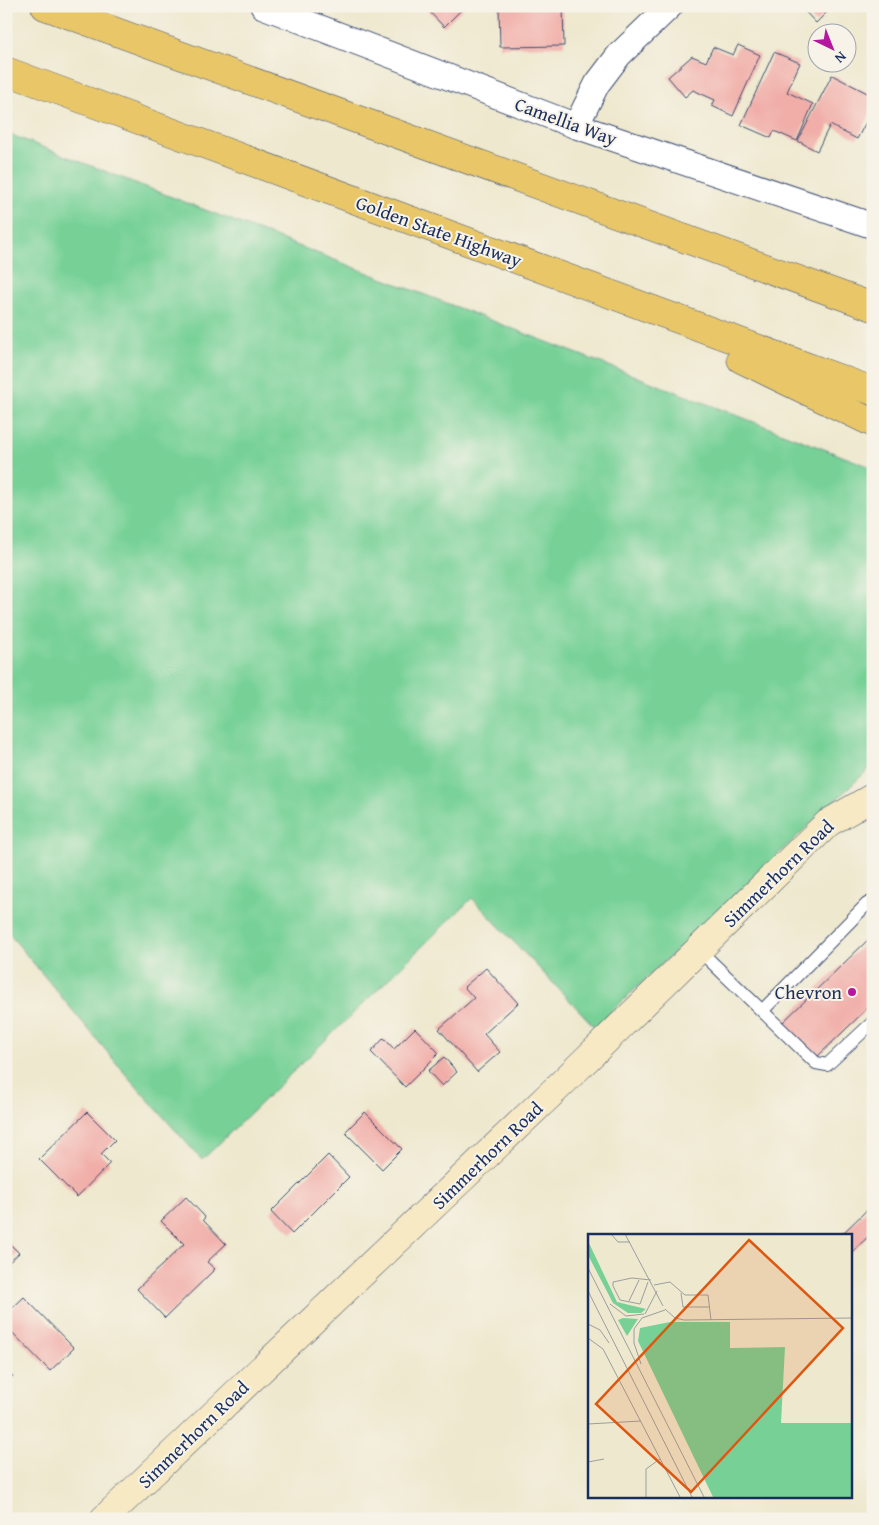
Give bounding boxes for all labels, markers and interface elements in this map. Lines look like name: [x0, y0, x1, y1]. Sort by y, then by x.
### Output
north arrow: [806, 22, 856, 72]
text: N: [830, 47, 851, 68]
street label: Camellia Way: [511, 90, 621, 153]
street label: Golden State Highway: [352, 188, 526, 274]
street label: Simmerhorn Road: [716, 812, 841, 934]
place label: Chevron: [775, 978, 842, 1006]
marker: Chevron: [846, 986, 858, 998]
street label: Simmerhorn Road: [425, 1094, 550, 1216]
inset map: [588, 1234, 852, 1498]
street label: Simmerhorn Road: [131, 1373, 256, 1495]

